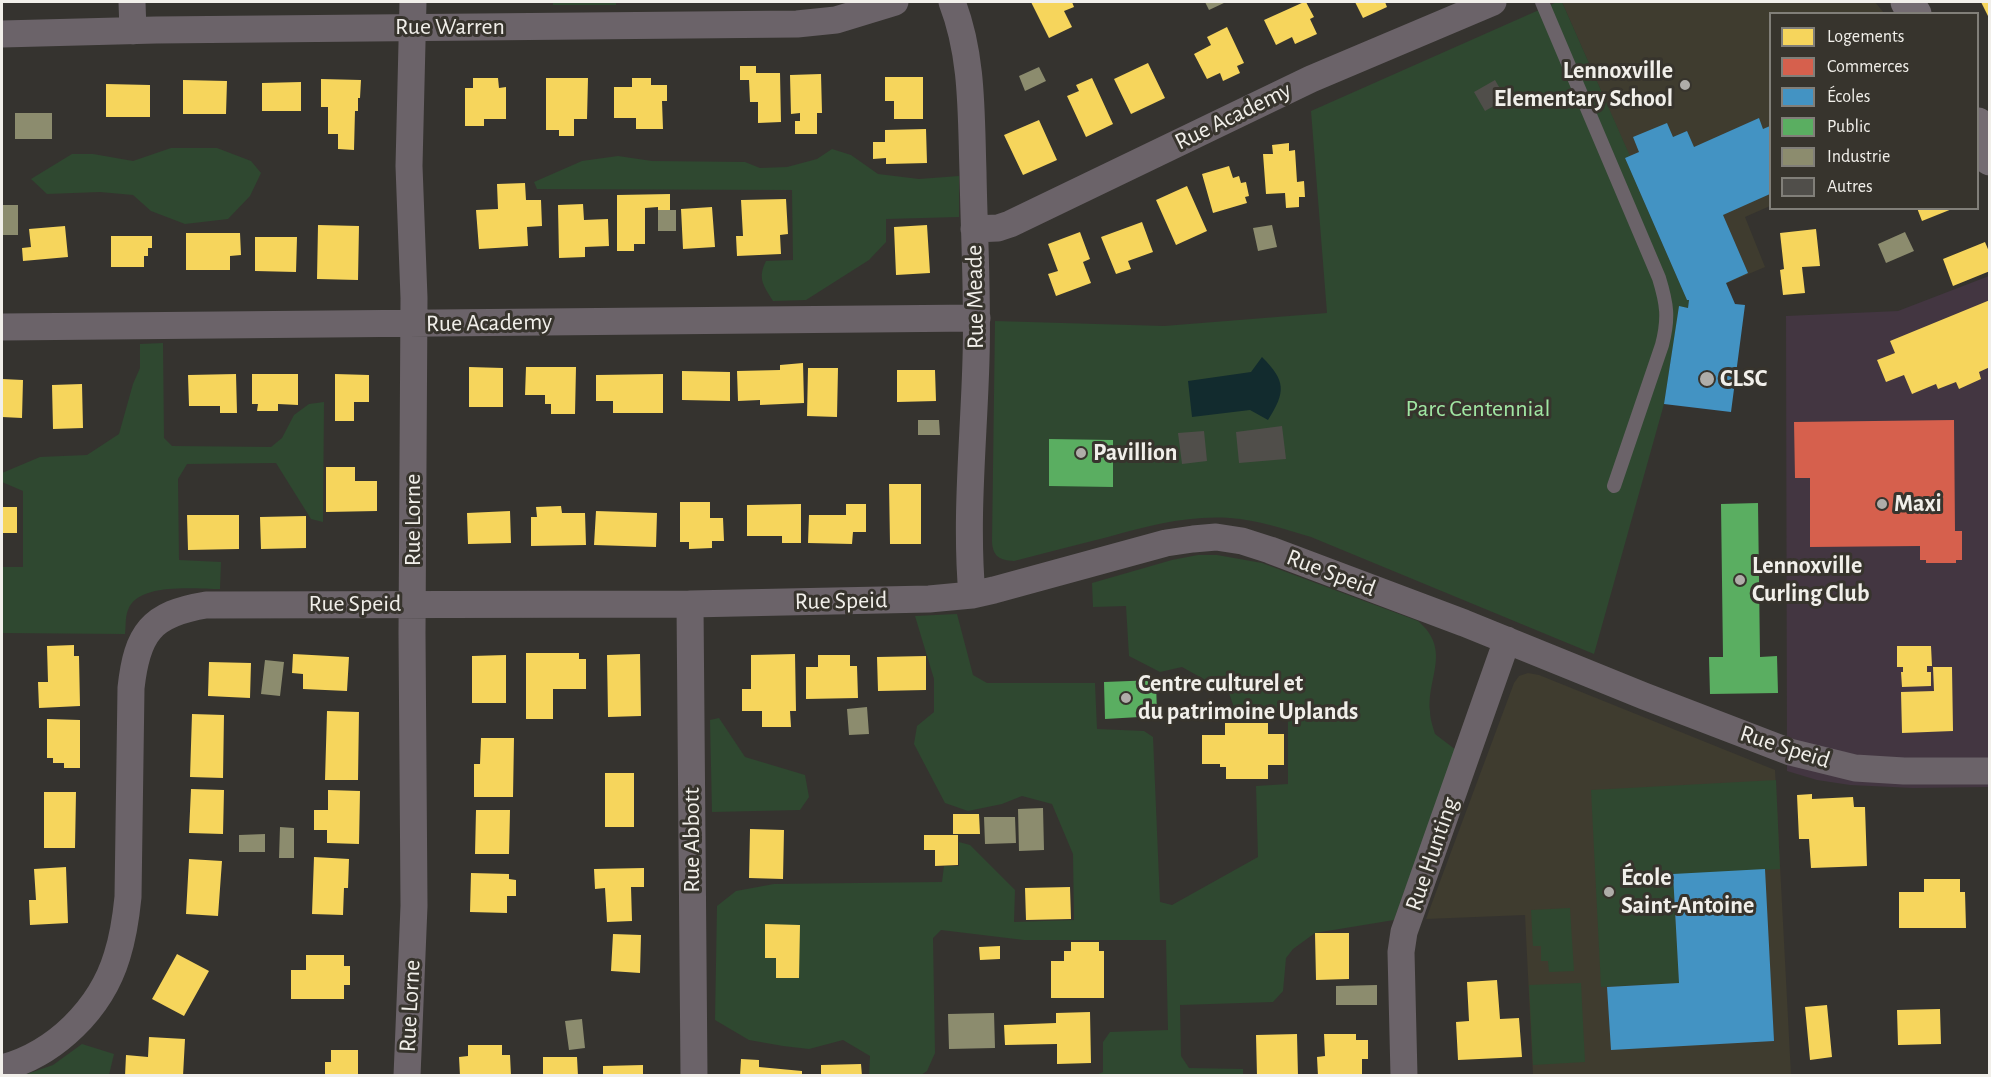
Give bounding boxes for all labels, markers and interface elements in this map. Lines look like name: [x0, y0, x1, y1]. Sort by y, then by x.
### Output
legend: [1769, 12, 1979, 210]
street label: Rue Warren: [395, 13, 505, 41]
text: Logements: [1827, 28, 1905, 46]
place label: Lennoxville Elementary School: [1494, 57, 1673, 113]
text: Commerces: [1827, 58, 1909, 76]
street label: Rue Academy: [1170, 75, 1296, 157]
marker: Lennoxville Elementary School: [1678, 78, 1692, 92]
text: Écoles: [1827, 88, 1870, 106]
text: Public: [1827, 118, 1870, 136]
text: Industrie: [1827, 148, 1890, 166]
text: Autres: [1827, 178, 1873, 196]
street label: Rue Meade: [960, 245, 990, 349]
street label: Rue Academy: [426, 308, 552, 338]
place label: CLSC: [1720, 365, 1767, 393]
marker: CLSC: [1698, 370, 1716, 388]
park label: Parc Centennial: [1406, 395, 1550, 423]
place label: Pavillion: [1093, 439, 1177, 467]
marker: Pavillion: [1074, 446, 1088, 460]
street label: Rue Lorne: [399, 474, 427, 566]
place label: Maxi: [1894, 490, 1942, 518]
marker: Maxi: [1875, 497, 1889, 511]
street label: Rue Speid: [1282, 543, 1380, 603]
place label: Lennoxville Curling Club: [1752, 552, 1869, 608]
marker: Lennoxville Curling Club: [1733, 573, 1747, 587]
street label: Rue Speid: [794, 586, 888, 616]
street label: Rue Speid: [309, 590, 401, 618]
place label: Centre culturel et du patrimoine Uplands: [1138, 670, 1358, 726]
marker: Centre culturel et du patrimoine Uplands: [1119, 691, 1133, 705]
street label: Rue Speid: [1736, 719, 1834, 775]
street label: Rue Abbott: [678, 787, 706, 893]
street label: Rue Hunting: [1399, 793, 1465, 915]
place label: École Saint-Antoine: [1621, 864, 1754, 920]
marker: École Saint-Antoine: [1602, 885, 1616, 899]
street label: Rue Lorne: [393, 959, 427, 1053]

